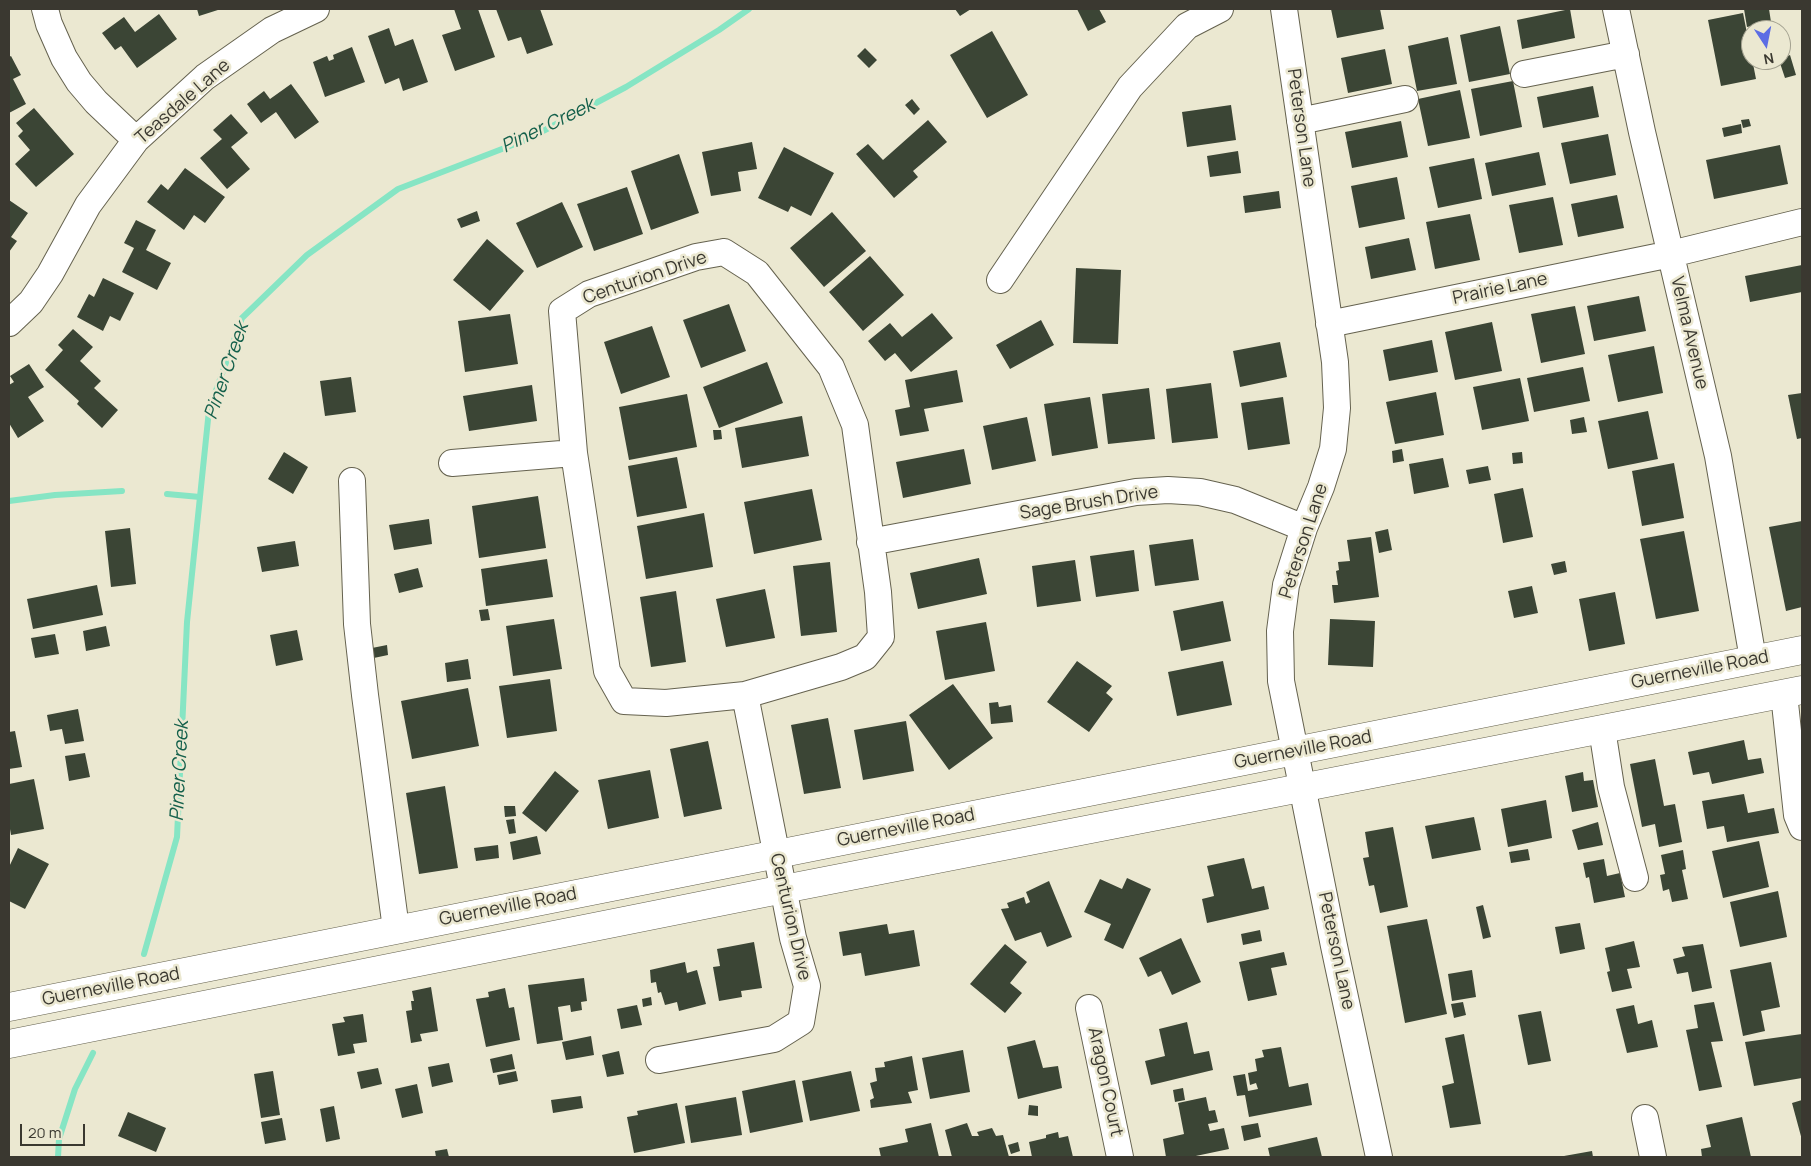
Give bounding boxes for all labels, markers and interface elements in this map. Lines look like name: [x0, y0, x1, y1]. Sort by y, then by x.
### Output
north arrow: [1741, 20, 1791, 70]
text: N: [1762, 49, 1776, 70]
street label: Teasdale Lane: [131, 55, 235, 149]
street label: Peterson Lane: [1282, 67, 1320, 189]
water label: Piner Creek: [498, 94, 598, 158]
street label: Centurion Drive: [580, 247, 710, 309]
street label: Prairie Lane: [1451, 268, 1549, 310]
street label: Velma Avenue: [1666, 275, 1712, 391]
water label: Piner Creek: [200, 320, 254, 422]
street label: Sage Brush Drive: [1018, 481, 1160, 525]
street label: Peterson Lane: [1275, 481, 1333, 601]
street label: Guerneville Road: [1629, 646, 1771, 694]
water label: Piner Creek: [166, 720, 194, 822]
street label: Guerneville Road: [1232, 726, 1374, 774]
street label: Guerneville Road: [835, 804, 977, 852]
street label: Centurion Drive: [765, 852, 815, 982]
street label: Guerneville Road: [437, 883, 579, 931]
street label: Peterson Lane: [1313, 890, 1359, 1012]
street label: Guerneville Road: [40, 963, 182, 1011]
street label: Aragon Court: [1083, 1025, 1127, 1139]
scale bar: [22, 1114, 88, 1146]
text: 20 m: [28, 1122, 61, 1143]

